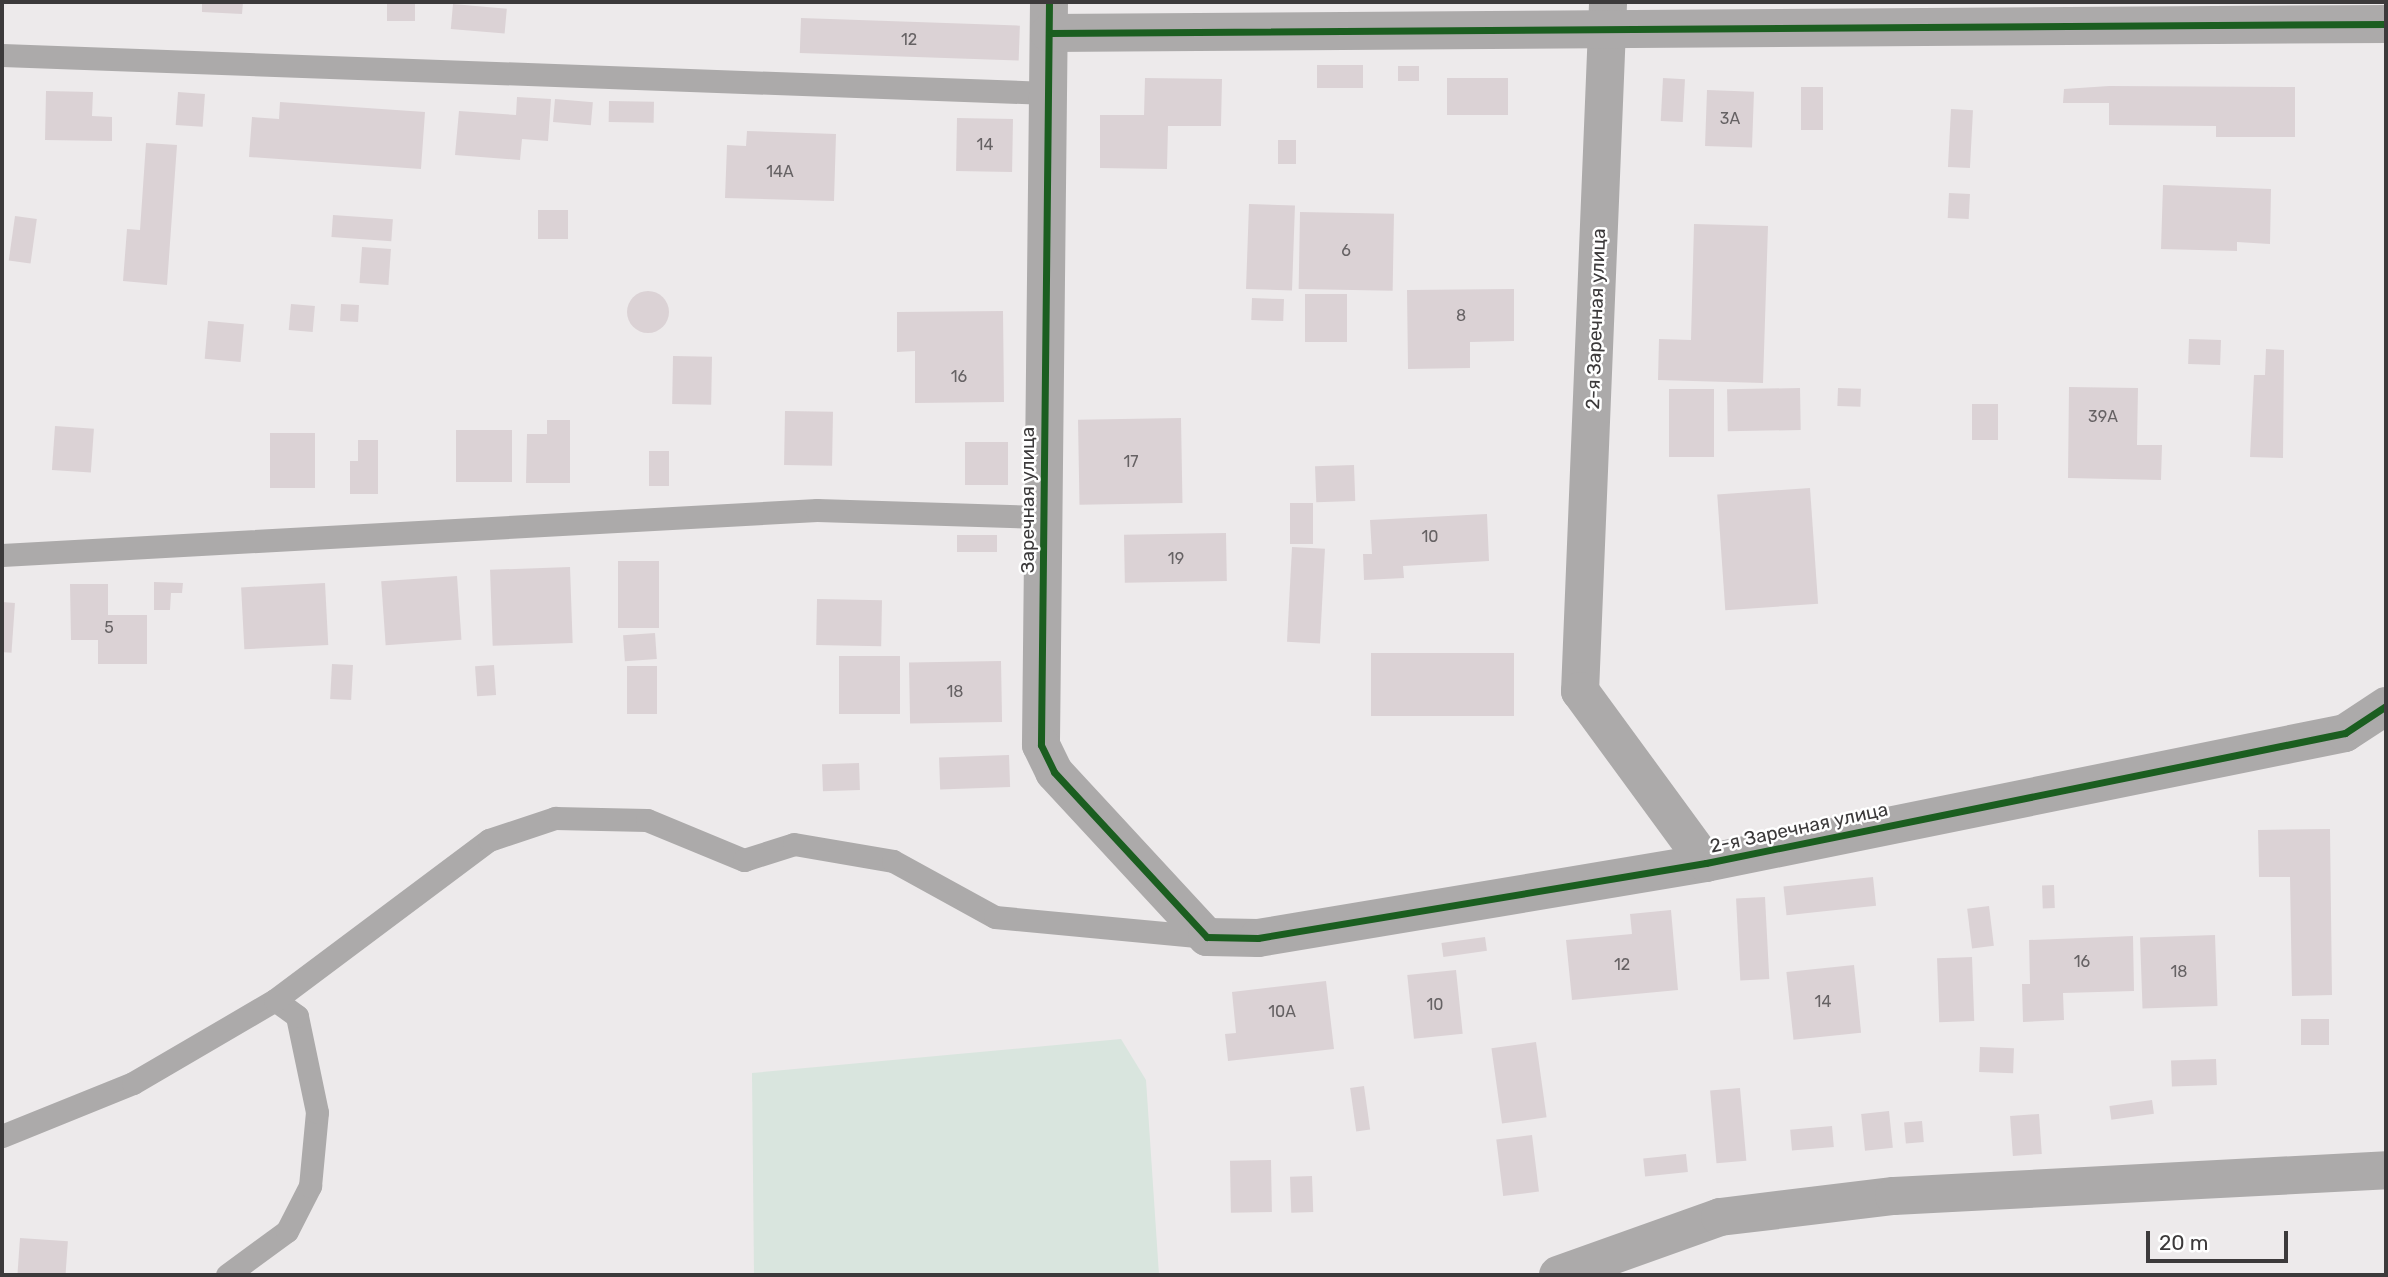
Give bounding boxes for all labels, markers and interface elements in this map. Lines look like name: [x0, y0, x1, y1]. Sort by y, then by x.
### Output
house number: 12: [901, 30, 917, 50]
house number: 3А: [1720, 109, 1740, 129]
house number: 14: [977, 135, 993, 155]
house number: 14А: [766, 162, 794, 182]
street label: 2-я Заречная улица: [1581, 228, 1611, 410]
house number: 6: [1341, 241, 1351, 261]
house number: 8: [1456, 306, 1466, 326]
house number: 16: [951, 367, 967, 387]
house number: 39А: [2088, 407, 2118, 427]
street label: Заречная улица: [1017, 427, 1039, 573]
house number: 17: [1123, 452, 1139, 472]
house number: 10: [1421, 527, 1439, 547]
house number: 19: [1168, 549, 1184, 569]
house number: 5: [104, 618, 114, 638]
house number: 18: [946, 682, 964, 702]
street label: 2-я Заречная улица: [1708, 798, 1890, 858]
house number: 16: [2074, 952, 2090, 972]
house number: 12: [1614, 955, 1630, 975]
house number: 18: [2170, 962, 2188, 982]
house number: 14: [1815, 992, 1831, 1012]
house number: 10: [1426, 995, 1444, 1015]
house number: 10А: [1268, 1002, 1296, 1022]
scale bar: [2150, 1218, 2292, 1262]
text: 20 m: [2159, 1230, 2208, 1255]

